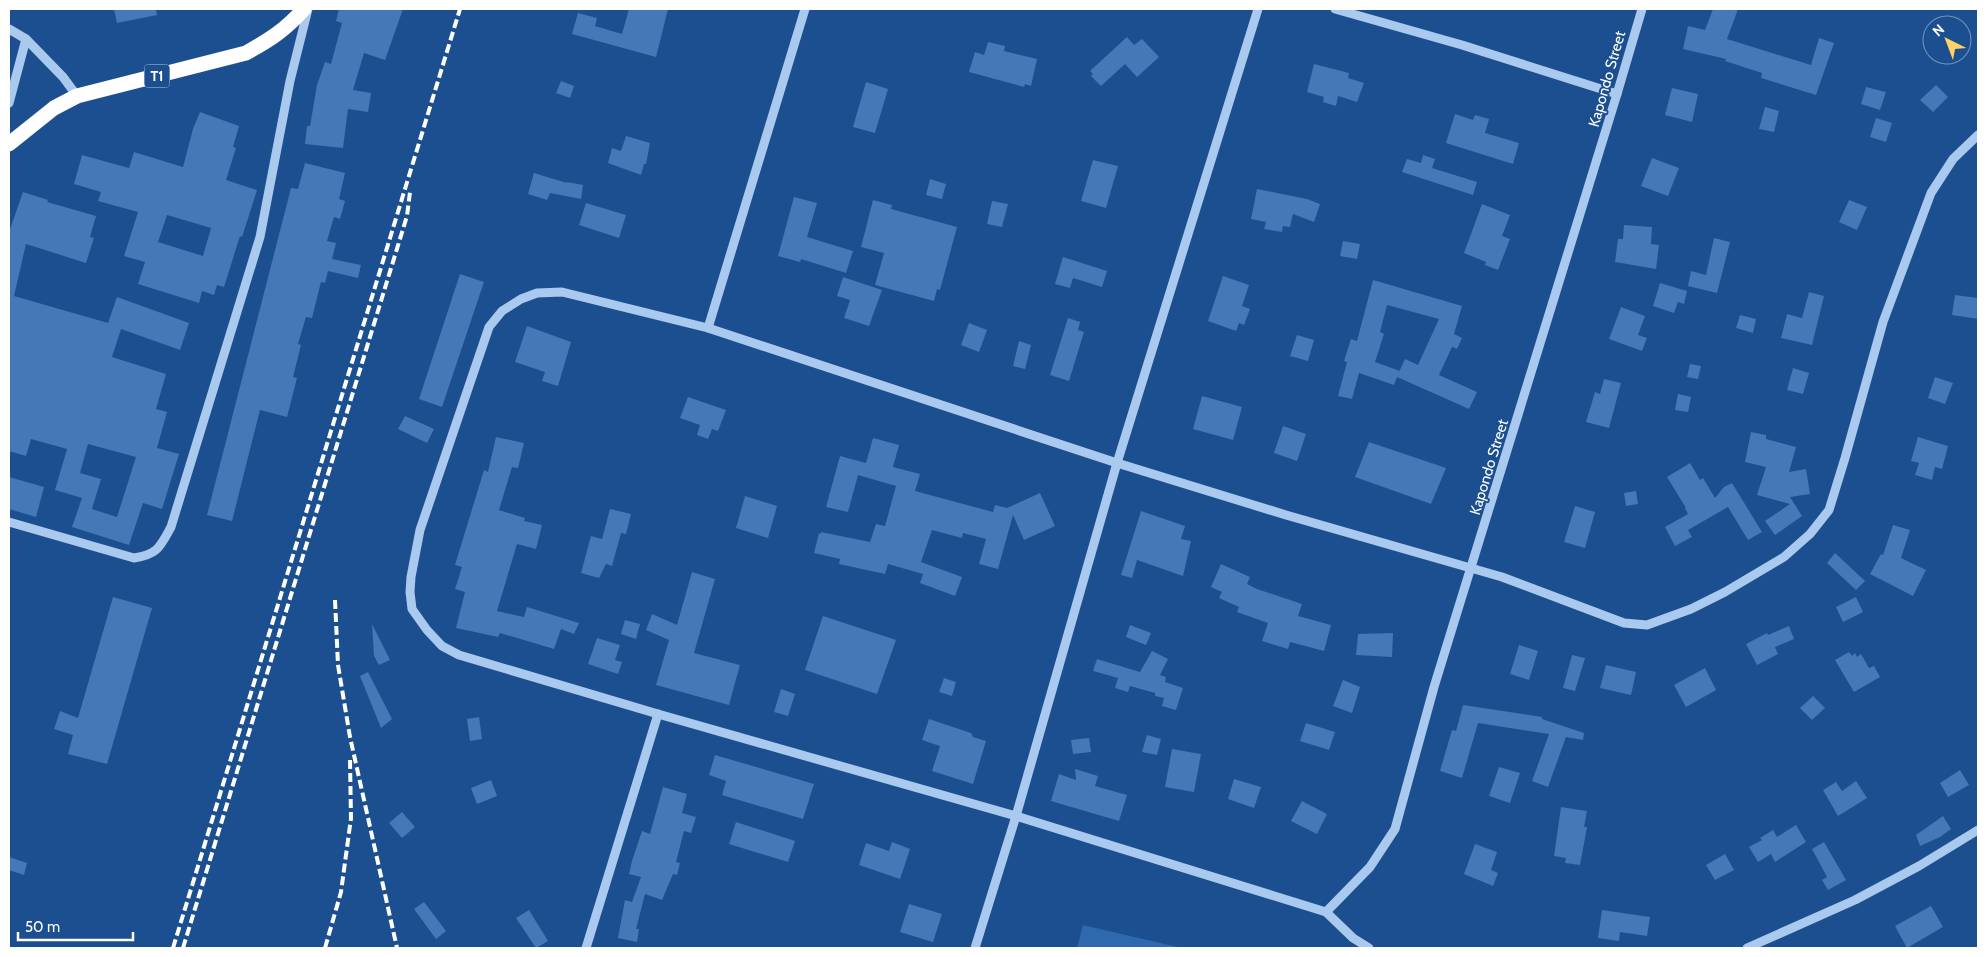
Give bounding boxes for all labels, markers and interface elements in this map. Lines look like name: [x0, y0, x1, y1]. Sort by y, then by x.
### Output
north arrow: [1922, 15, 1972, 65]
text: N: [1929, 20, 1948, 40]
street label: Kapondo Street: [1585, 29, 1629, 129]
road number: T1: [144, 64, 170, 88]
street label: Kapondo Street: [1466, 417, 1512, 517]
scale bar: [18, 910, 132, 942]
text: 50 m: [25, 918, 60, 936]

